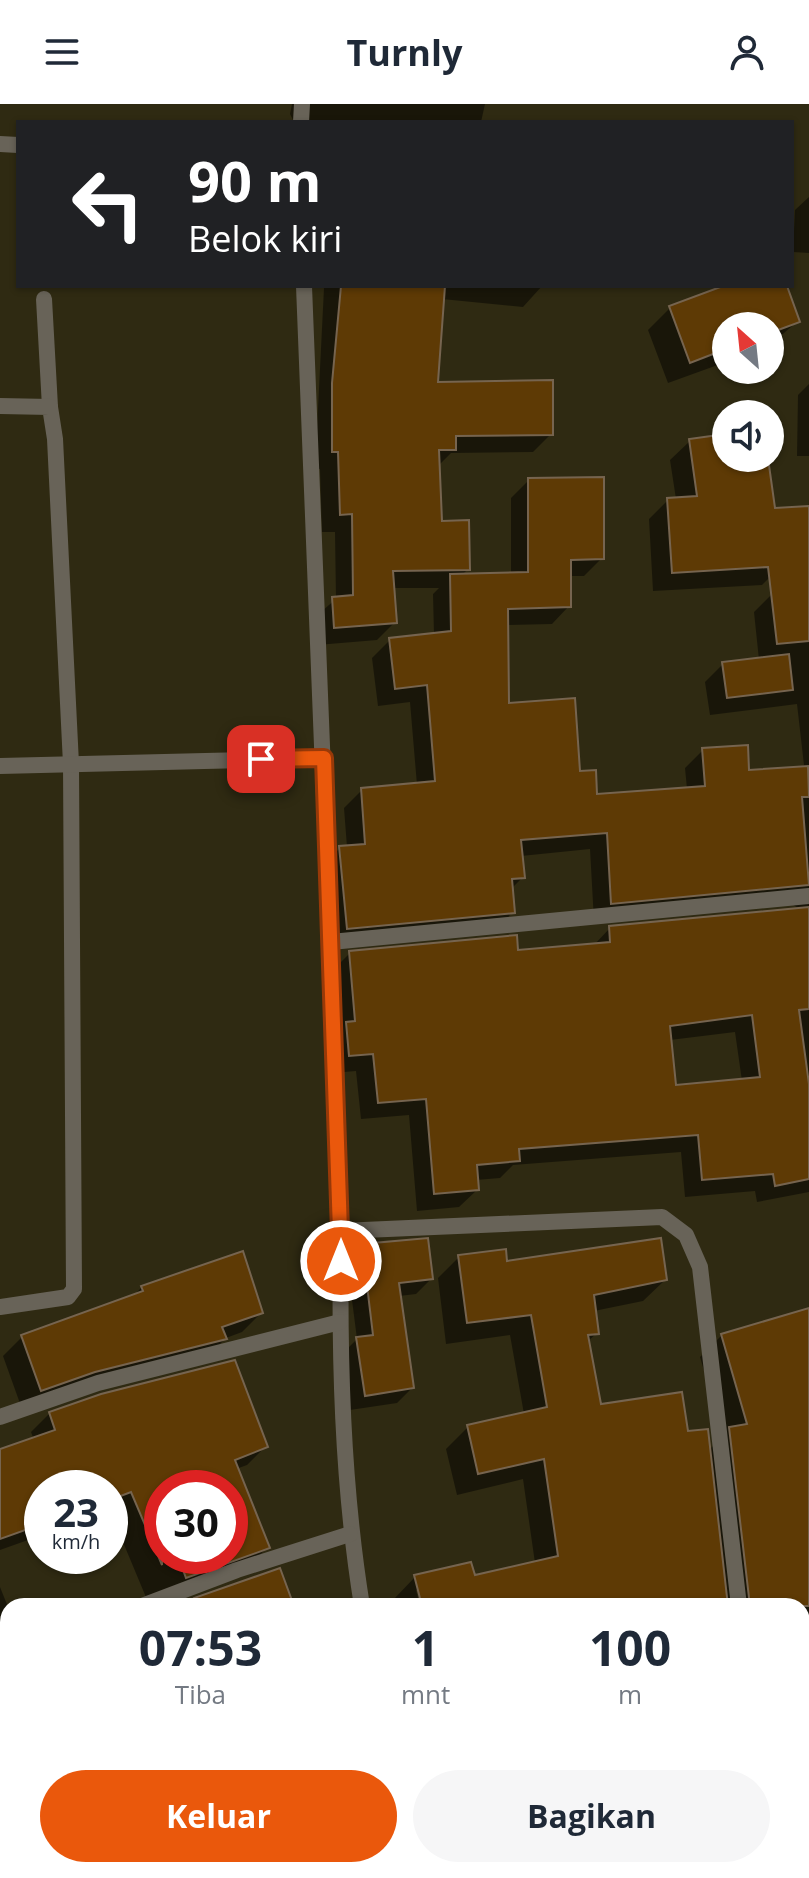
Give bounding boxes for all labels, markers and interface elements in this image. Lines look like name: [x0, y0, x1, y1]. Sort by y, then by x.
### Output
text: Turnly: [347, 28, 462, 77]
icon: menu: [40, 30, 84, 74]
icon: person: [725, 30, 769, 74]
text: 90 m: [188, 142, 322, 218]
icon: left: [56, 152, 160, 256]
text: Belok kiri: [188, 214, 342, 263]
north arrow: [712, 312, 784, 384]
map controls: [712, 312, 784, 472]
button: sound: [712, 400, 784, 472]
pin: [227, 725, 295, 793]
icon: arrive: [239, 737, 283, 781]
position arrow: [299, 1219, 383, 1303]
speed limit sign: 30: [144, 1470, 248, 1574]
text: 23: [53, 1484, 99, 1539]
text: km/h: [52, 1528, 100, 1555]
text: 07:53: [139, 1615, 262, 1680]
text: 1: [412, 1615, 439, 1680]
text: 100: [589, 1615, 671, 1680]
text: Tiba: [175, 1676, 226, 1712]
text: mnt: [401, 1676, 450, 1712]
text: m: [618, 1676, 642, 1712]
button: Keluar: [40, 1770, 397, 1862]
button: Bagikan: [413, 1770, 770, 1862]

